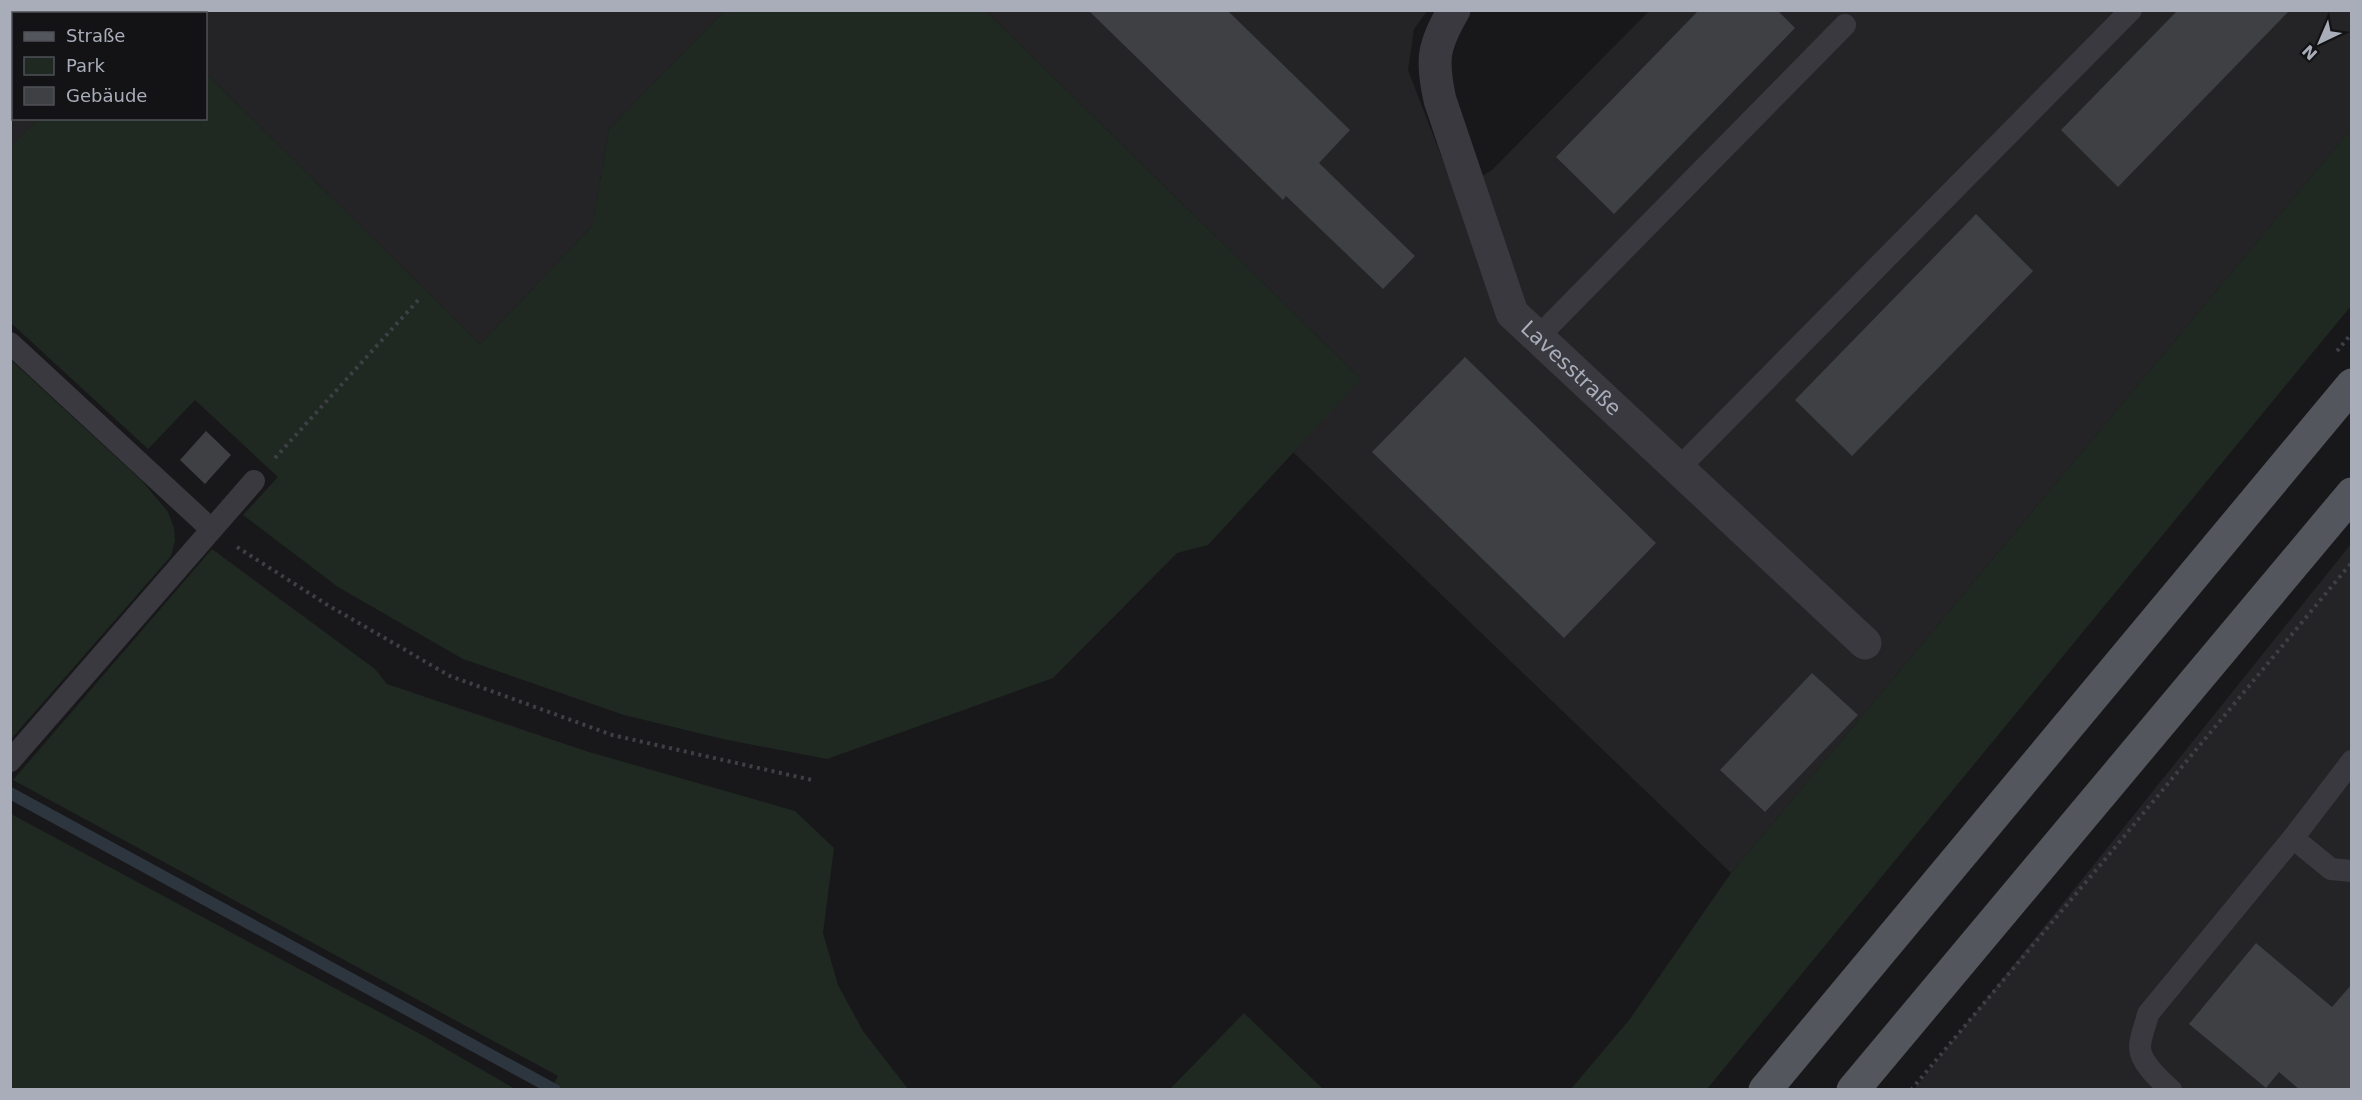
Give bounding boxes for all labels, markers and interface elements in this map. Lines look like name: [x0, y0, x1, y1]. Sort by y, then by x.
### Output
legend: [12, 12, 207, 120]
north arrow: [2290, 12, 2350, 72]
text: Straße: [66, 25, 125, 46]
text: N: [2299, 41, 2321, 64]
text: Park: [66, 55, 105, 76]
text: Gebäude: [66, 85, 147, 106]
street label: Lavesstraße: [1516, 316, 1626, 421]

